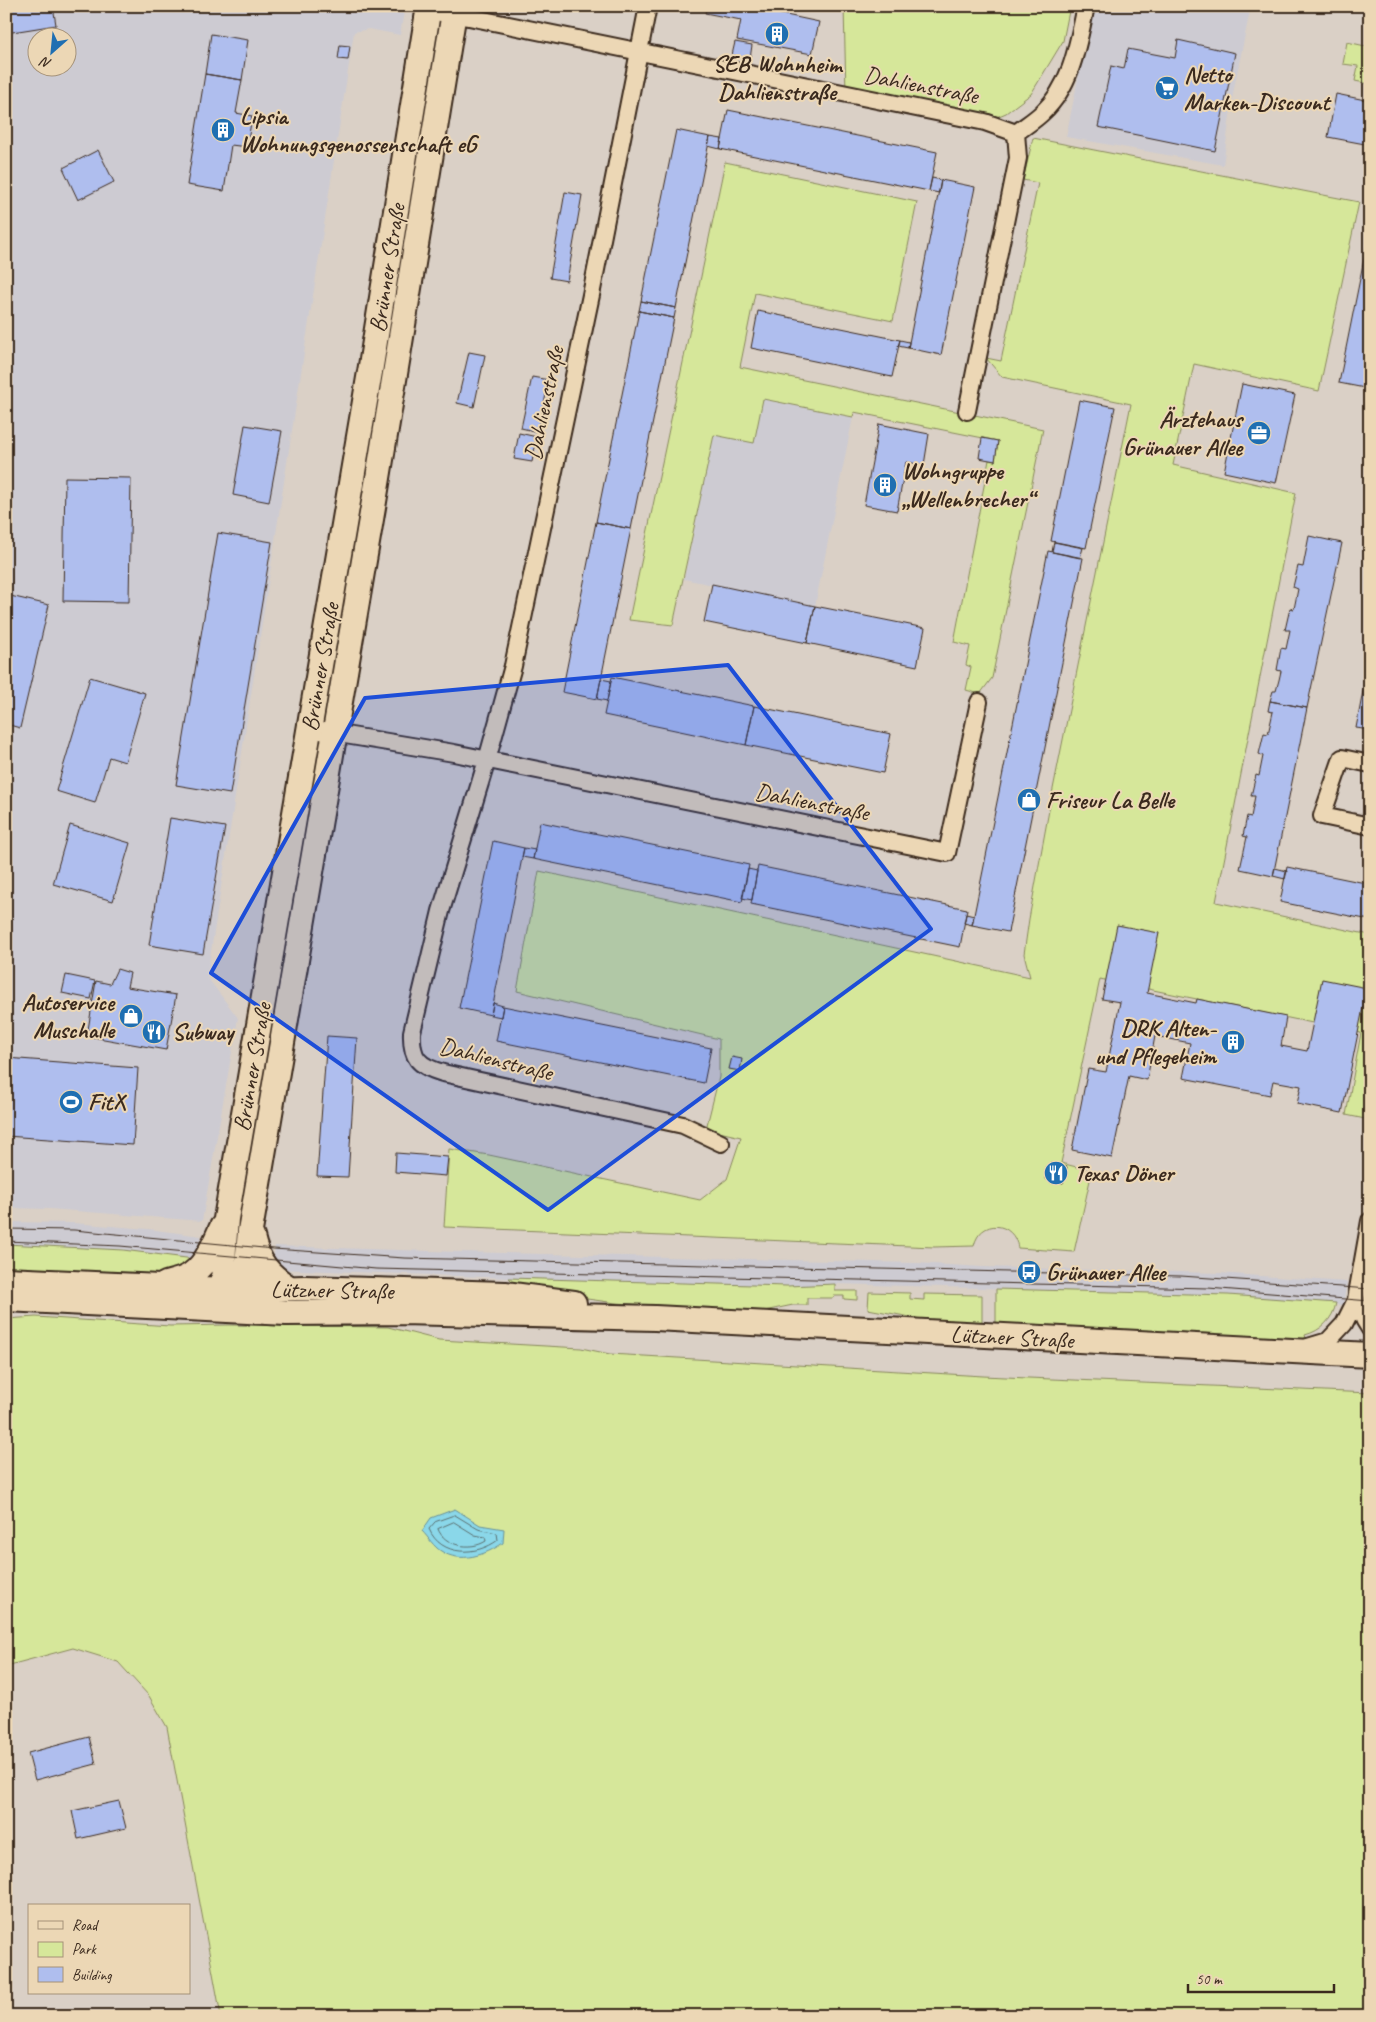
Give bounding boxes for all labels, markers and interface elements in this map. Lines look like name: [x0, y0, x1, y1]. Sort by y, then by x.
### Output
building icon: SEB Wohnheim Dahlienstraße: [764, 21, 790, 47]
north arrow: [28, 28, 78, 78]
place label: SEB Wohnheim Dahlienstraße: [713, 49, 844, 107]
text: N: [37, 53, 54, 73]
street label: Dahlienstraße: [862, 59, 983, 111]
place label: Netto Marken-Discount: [1184, 59, 1332, 117]
supermarket icon: Netto Marken-Discount: [1154, 75, 1180, 101]
place label: Lipsia Wohnungsgenossenschaft eG: [240, 101, 479, 159]
building icon: Lipsia Wohnungsgenossenschaft eG: [210, 117, 236, 143]
street label: Brünner Straße: [362, 200, 412, 334]
street label: Dahlienstraße: [517, 341, 571, 462]
place label: Ärztehaus Grünauer Allee: [1123, 404, 1245, 462]
office icon: Ärztehaus Grünauer Allee: [1246, 420, 1272, 446]
place label: Wohngruppe „Wellenbrecher“: [902, 456, 1038, 514]
building icon: Wohngruppe „Wellenbrecher“: [872, 472, 898, 498]
street label: Brünner Straße: [294, 598, 346, 733]
street label: Dahlienstraße: [753, 776, 874, 828]
place label: Friseur La Belle: [1046, 785, 1176, 815]
shop icon: Friseur La Belle: [1016, 787, 1042, 813]
place label: Autoservice Muschalle: [22, 987, 116, 1045]
street label: Brünner Straße: [226, 998, 278, 1133]
shop icon: Autoservice Muschalle: [118, 1003, 144, 1029]
place label: DRK Alten- und Pflegeheim: [1095, 1013, 1217, 1071]
place label: Subway: [172, 1017, 236, 1047]
restaurant icon: Subway: [141, 1019, 167, 1045]
building icon: DRK Alten- und Pflegeheim: [1220, 1029, 1246, 1055]
street label: Dahlienstraße: [436, 1031, 558, 1088]
place label: FitX: [88, 1087, 128, 1117]
sports icon: FitX: [58, 1089, 84, 1115]
place label: Texas Döner: [1074, 1158, 1176, 1188]
restaurant icon: Texas Döner: [1043, 1160, 1069, 1186]
place label: Grünauer Allee: [1046, 1257, 1167, 1287]
bus stop icon: Grünauer Allee: [1016, 1259, 1042, 1285]
street label: Lützner Straße: [270, 1274, 396, 1306]
street label: Lützner Straße: [950, 1319, 1076, 1355]
legend: [28, 1904, 190, 1994]
text: Road: [72, 1916, 99, 1935]
text: Park: [72, 1940, 97, 1959]
scale bar: [1188, 1962, 1335, 1994]
text: Building: [72, 1966, 112, 1985]
text: 50 m: [1196, 1970, 1223, 1989]

